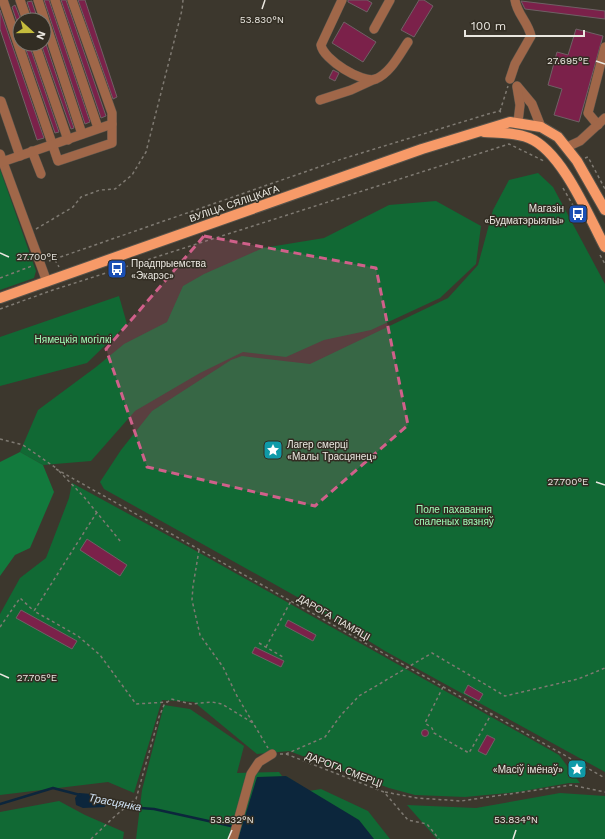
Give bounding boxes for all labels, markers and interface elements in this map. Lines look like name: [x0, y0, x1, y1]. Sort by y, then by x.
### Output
north arrow: [12, 12, 52, 52]
scale bar: [465, 12, 584, 38]
text: 53.830°N: [240, 14, 284, 25]
text: 100 m: [471, 19, 506, 33]
text: N: [33, 29, 48, 42]
text: 27.695°E: [547, 55, 589, 66]
street label: ВУЛІЦА СЯЛІЦКАГА: [188, 183, 281, 224]
place label: Магазін «Будматэрыялы»: [484, 203, 564, 226]
bus stop icon: Магазін «Будматэрыялы»: [567, 203, 589, 225]
text: 27.700°E: [17, 251, 57, 262]
bus stop icon: Прадпрыемства «Экарэс»: [106, 258, 128, 280]
place label: Прадпрыемства «Экарэс»: [131, 258, 207, 281]
park label: Нямецкія могілкі: [35, 334, 111, 345]
place icon: Лагер смерці «Малы Трасцянец»: [262, 439, 284, 461]
place label: Лагер смерці «Малы Трасцянец»: [287, 439, 377, 462]
text: 27.700°E: [548, 476, 588, 487]
park label: Поле пахавання спаленых вязняў: [414, 504, 494, 527]
street label: ДАРОГА ПАМЯЦІ: [295, 592, 372, 643]
text: 27.705°E: [17, 672, 57, 683]
street label: ДАРОГА СМЕРЦІ: [304, 750, 384, 789]
place icon: «Масіў імёнаў»: [566, 758, 588, 780]
place label: «Масіў імёнаў»: [493, 764, 563, 775]
water label: Трасцянка: [87, 791, 142, 814]
text: 53.832°N: [210, 814, 254, 825]
text: 53.834°N: [494, 814, 538, 825]

